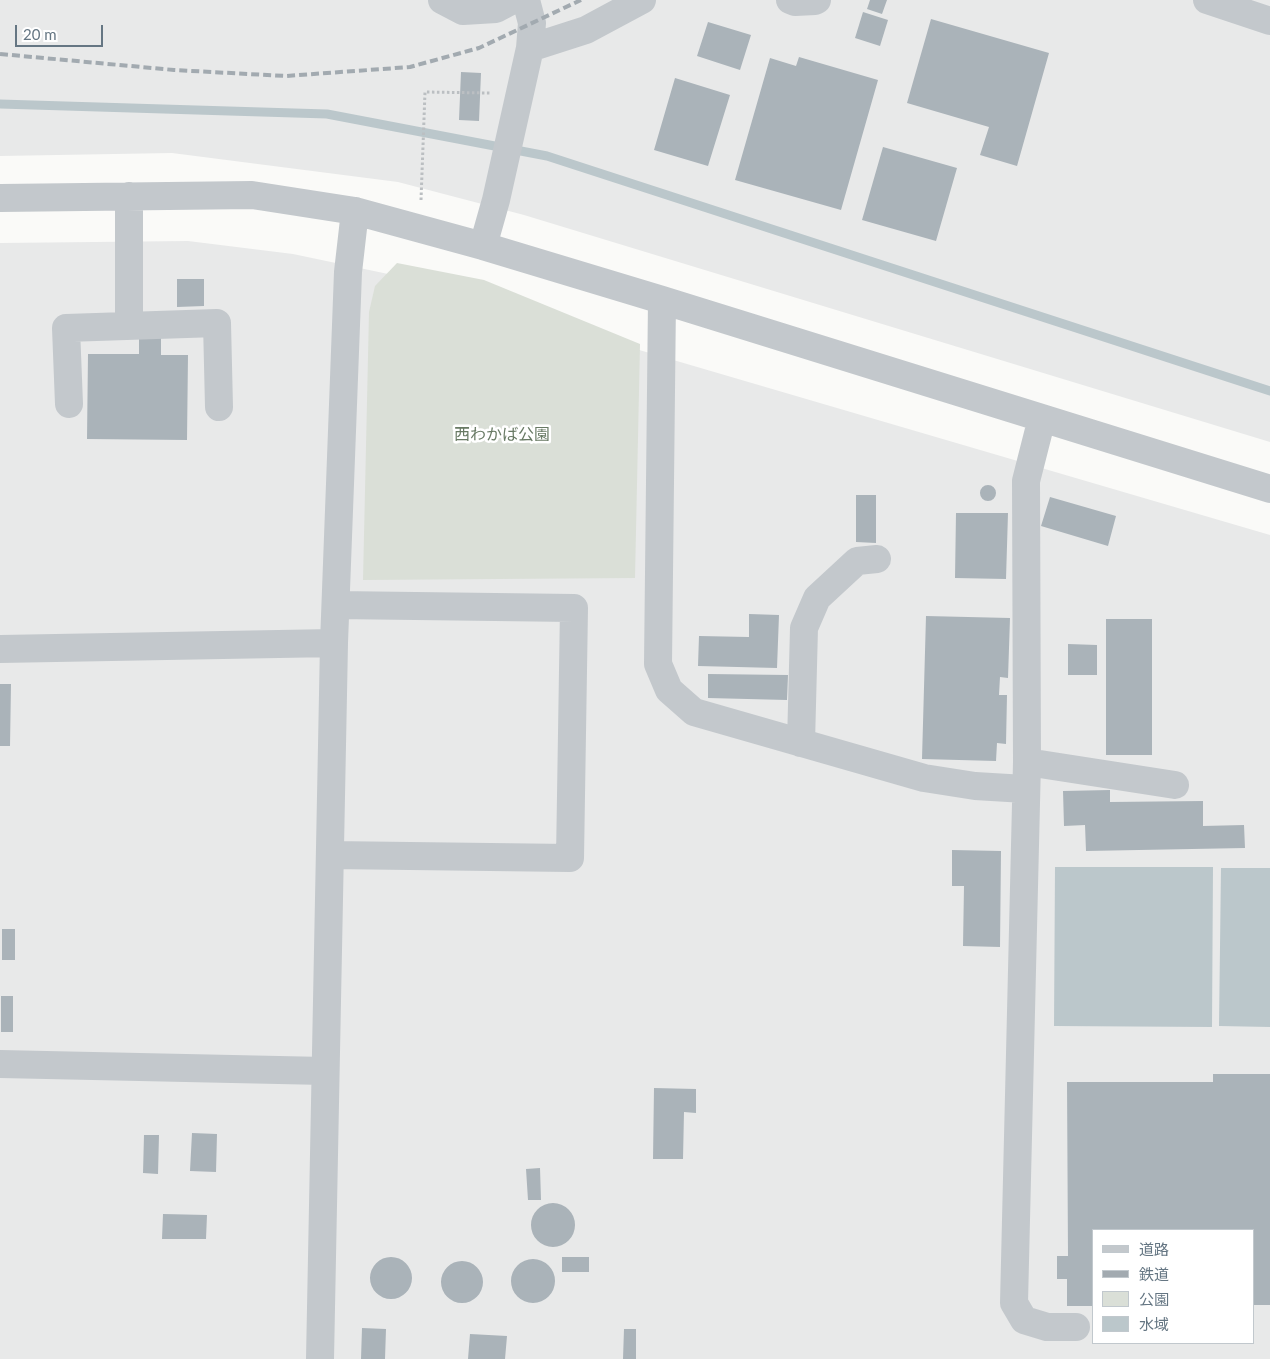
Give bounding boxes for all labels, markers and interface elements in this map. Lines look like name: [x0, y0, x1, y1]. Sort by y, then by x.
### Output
scale bar: [18, 15, 105, 47]
text: 20 m: [23, 25, 57, 43]
park label: 西わかば公園: [454, 425, 550, 445]
legend: [1092, 1229, 1255, 1344]
text: 道路: [1139, 1240, 1169, 1258]
text: 鉄道: [1139, 1265, 1169, 1283]
text: 公園: [1139, 1290, 1169, 1308]
text: 水域: [1139, 1315, 1169, 1333]

